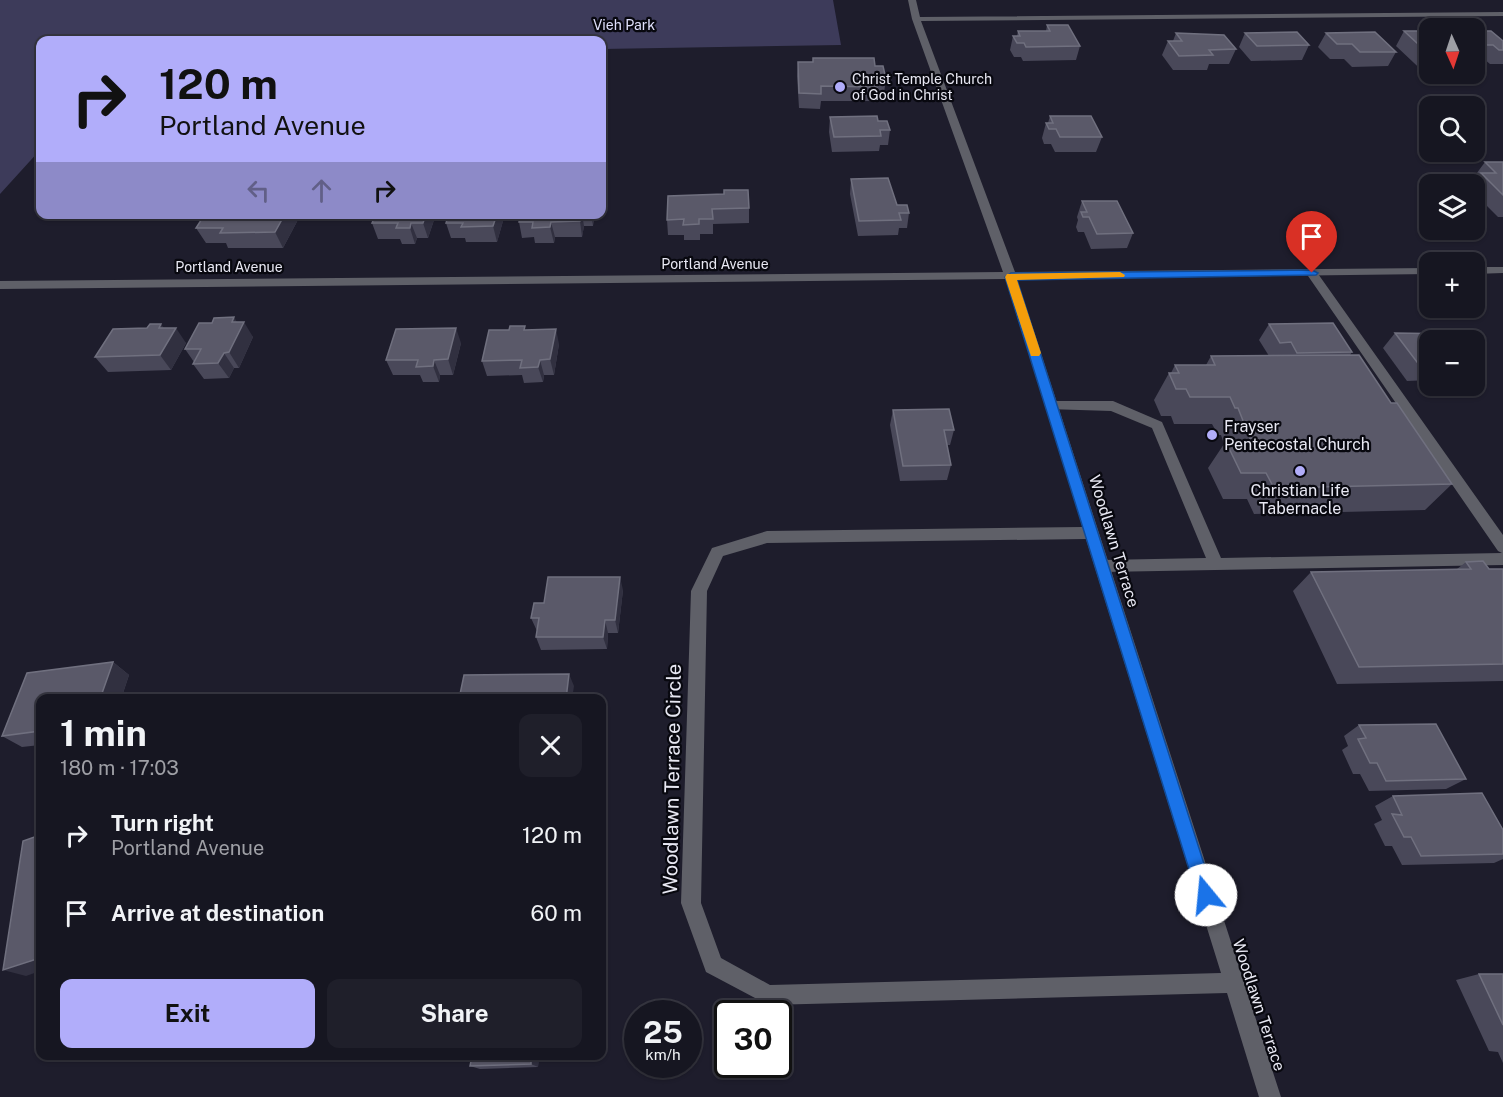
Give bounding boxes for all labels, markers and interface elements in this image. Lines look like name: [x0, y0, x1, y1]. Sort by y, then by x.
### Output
park label: Vieh Park: [593, 17, 655, 33]
north arrow: [1419, 18, 1485, 84]
map controls: [1419, 18, 1485, 396]
text: 120 m: [159, 59, 278, 108]
icon: right: [60, 60, 138, 138]
place label: Christ Temple Church of God in Christ: [852, 71, 992, 103]
marker: Christ Temple Church of God in Christ: [833, 80, 847, 94]
button: search: [1419, 96, 1485, 162]
text: Portland Avenue: [159, 109, 366, 141]
icon: left: [242, 174, 275, 207]
icon: ahead: [305, 174, 338, 207]
icon: right: [368, 174, 401, 207]
button: layers: [1419, 174, 1485, 240]
pin: [1286, 211, 1337, 273]
icon: arrive: [1295, 220, 1328, 253]
button: +: [1419, 252, 1485, 318]
street label: Portland Avenue: [661, 256, 769, 272]
street label: Portland Avenue: [175, 259, 283, 275]
button: −: [1419, 330, 1485, 396]
place label: Frayser Pentecostal Church: [1224, 417, 1370, 454]
marker: Frayser Pentecostal Church: [1205, 428, 1219, 442]
marker: Christian Life Tabernacle: [1293, 464, 1307, 478]
street label: Woodlawn Terrace: [1085, 472, 1143, 610]
place label: Christian Life Tabernacle: [1250, 481, 1350, 518]
street label: Woodlawn Terrace Circle: [658, 663, 686, 895]
text: 1 min: [60, 712, 147, 754]
button: close: [519, 714, 582, 777]
text: 180 m · 17:03: [60, 756, 179, 780]
text: Turn right: [111, 810, 214, 836]
icon: right: [60, 819, 93, 852]
text: 120 m: [522, 822, 582, 848]
text: Portland Avenue: [111, 836, 264, 860]
position arrow: [1174, 863, 1238, 927]
icon: arrive: [60, 897, 93, 930]
text: Arrive at destination: [111, 900, 324, 926]
text: 60 m: [531, 900, 582, 926]
street label: Woodlawn Terrace: [1229, 937, 1289, 1073]
button: Exit: [60, 979, 315, 1048]
button: Share: [327, 979, 582, 1048]
speed limit sign: 30: [714, 1000, 792, 1078]
text: 25: [643, 1014, 683, 1050]
text: km/h: [645, 1046, 681, 1063]

